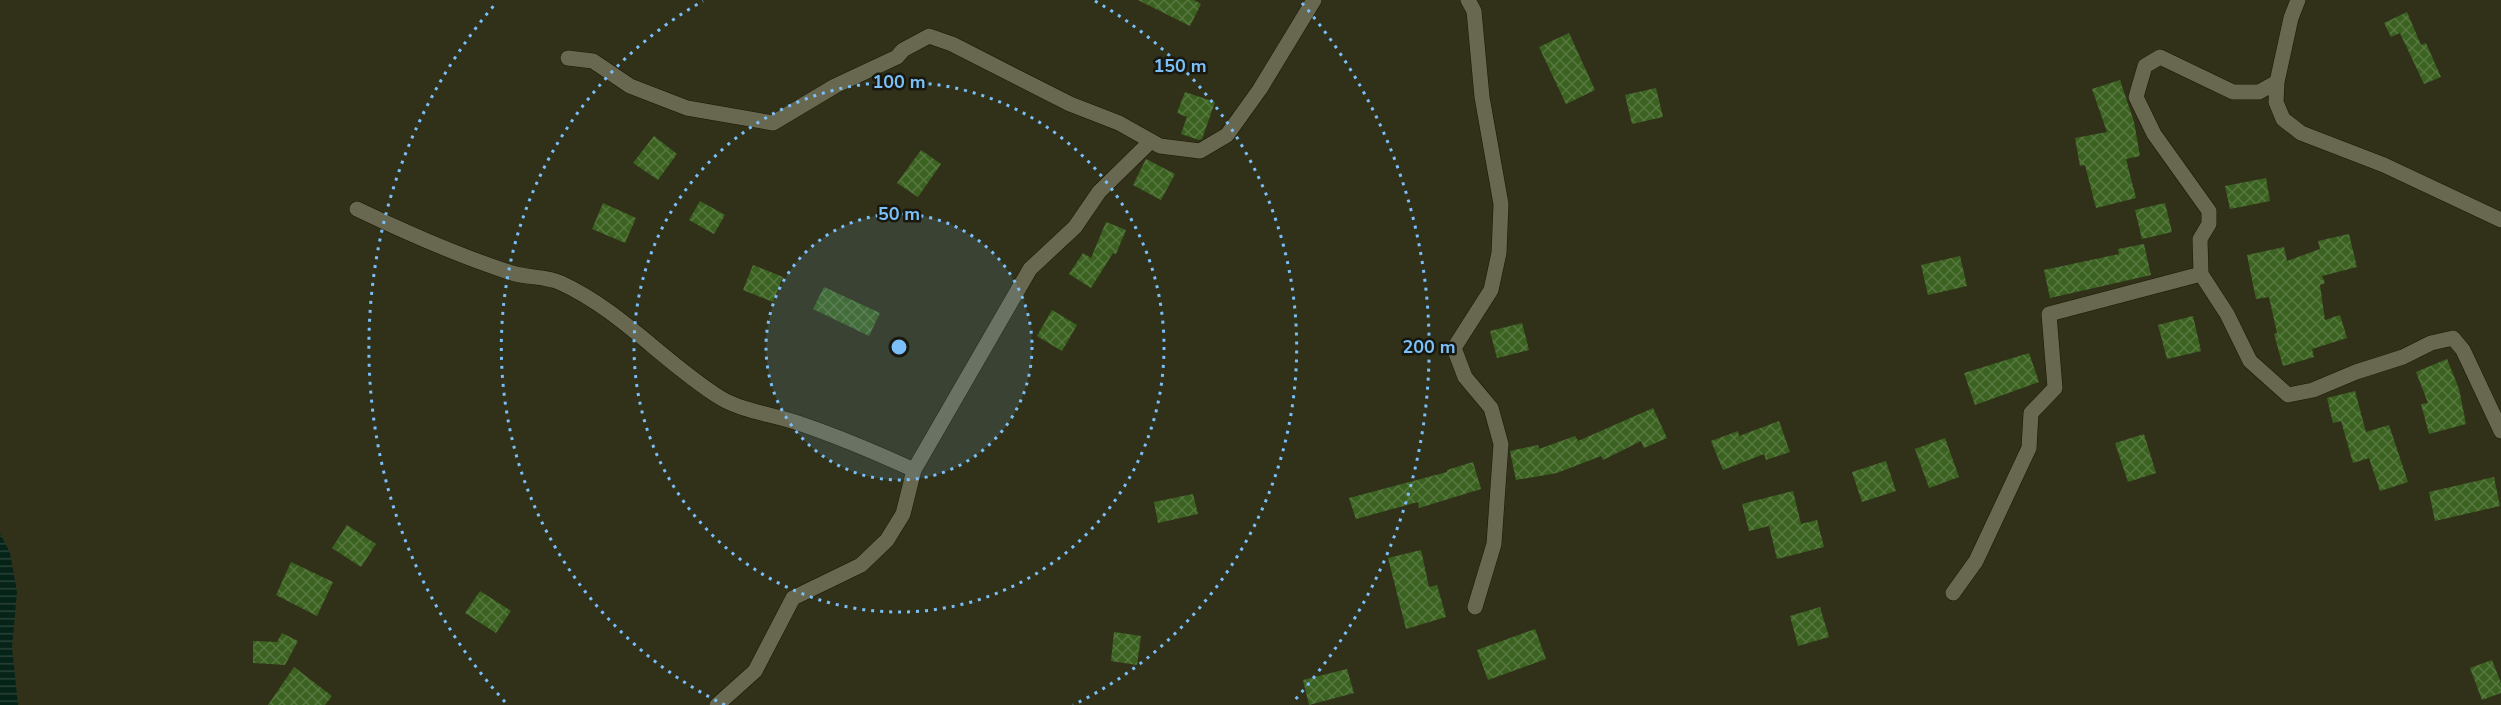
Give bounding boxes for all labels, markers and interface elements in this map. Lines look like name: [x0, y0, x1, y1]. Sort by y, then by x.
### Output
text: 150 m: [1153, 54, 1207, 78]
text: 100 m: [872, 70, 926, 94]
text: 50 m: [878, 202, 920, 226]
text: 200 m: [1402, 335, 1456, 359]
centre of rings: [889, 337, 909, 357]

